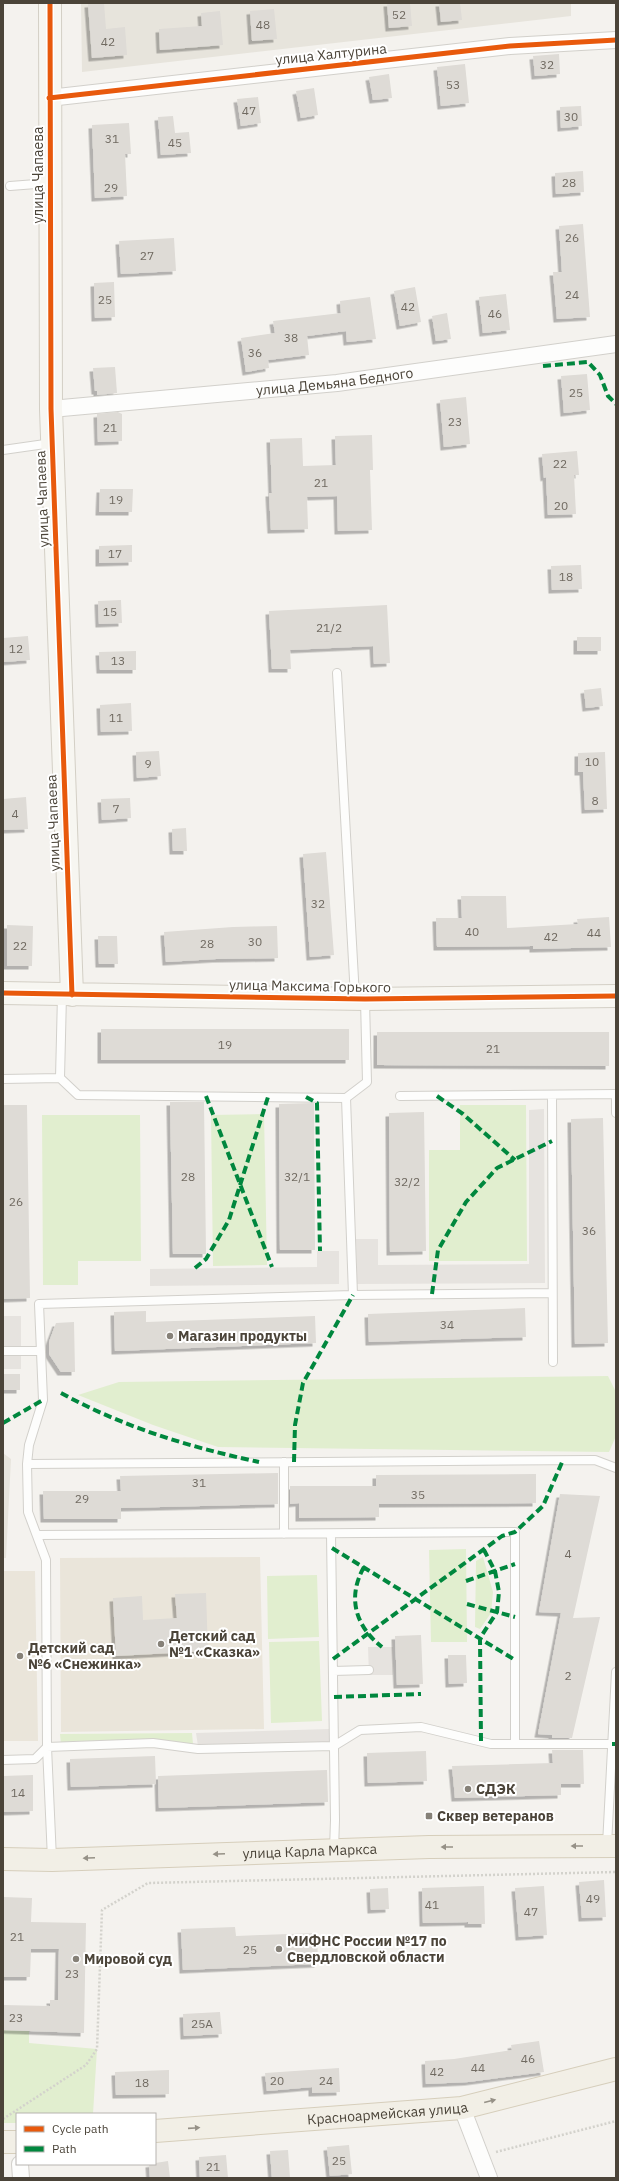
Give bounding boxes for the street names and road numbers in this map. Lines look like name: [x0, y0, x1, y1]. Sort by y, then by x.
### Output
street label: улица Халтурина: [274, 39, 388, 69]
street label: улица Чапаева: [29, 126, 47, 224]
street label: улица Демьяна Бедного: [255, 363, 415, 399]
street label: улица Чапаева: [31, 450, 53, 548]
street label: улица Чапаева: [42, 774, 64, 872]
street label: улица Максима Горького: [229, 976, 391, 996]
street label: улица Карла Маркса: [242, 1840, 378, 1862]
street label: Красноармейская улица: [306, 2098, 470, 2129]

